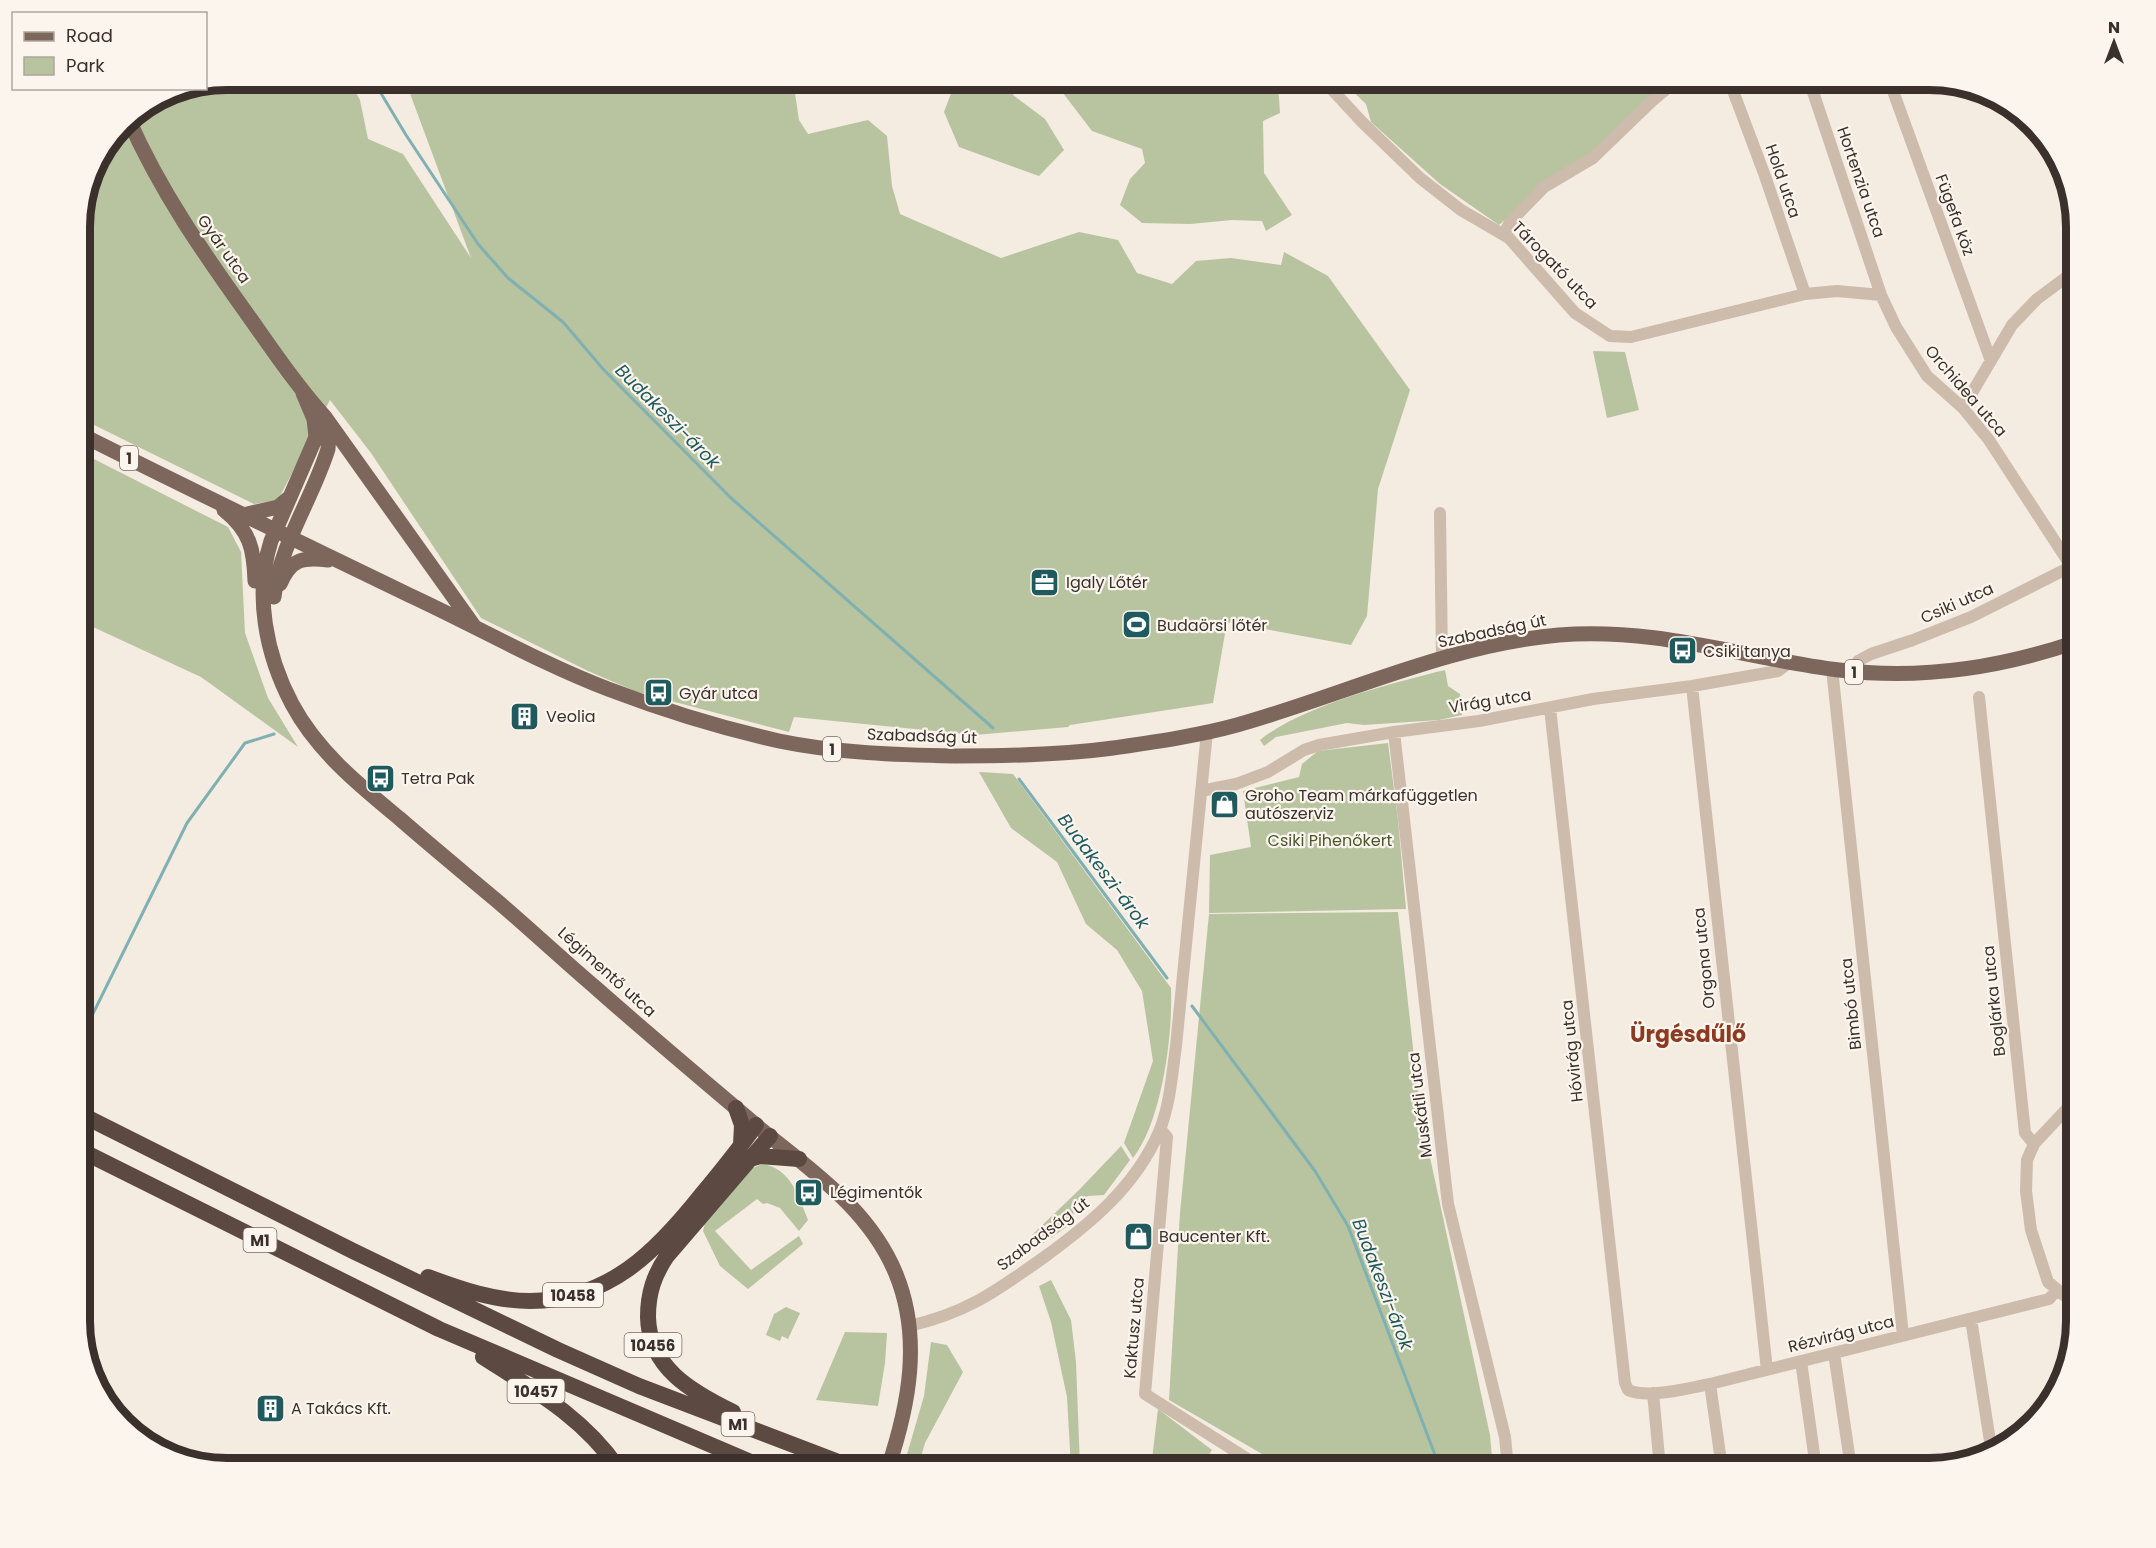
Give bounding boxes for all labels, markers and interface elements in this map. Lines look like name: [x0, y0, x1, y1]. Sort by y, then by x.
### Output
legend: [12, 12, 207, 90]
north arrow: [2084, 12, 2144, 72]
text: N: [2108, 16, 2120, 39]
text: Road: [66, 23, 113, 48]
text: Park: [66, 53, 105, 78]
street label: Hortenzia utca: [1831, 123, 1891, 241]
street label: Hold utca: [1760, 141, 1806, 221]
street label: Fügefa köz: [1930, 171, 1980, 259]
street label: Gyár utca: [192, 210, 256, 288]
street label: Tárogató utca: [1507, 216, 1603, 314]
street label: Orchidea utca: [1920, 340, 2012, 442]
water label: Budakeszi-árok: [610, 358, 726, 474]
road number: 1: [120, 446, 138, 470]
office icon: Igaly Lőtér: [1029, 566, 1061, 598]
place label: Igaly Lőtér: [1066, 571, 1148, 594]
street label: Csiki utca: [1917, 577, 1997, 629]
street label: Szabadság út: [1436, 608, 1548, 654]
sports icon: Budaörsi lőtér: [1120, 609, 1152, 641]
place label: Budaörsi lőtér: [1157, 614, 1267, 637]
bus stop icon: Csiki tanya: [1666, 635, 1698, 667]
place label: Csiki tanya: [1703, 640, 1791, 663]
road number: 1: [1845, 660, 1863, 684]
bus stop icon: Gyár utca: [642, 677, 674, 709]
place label: Gyár utca: [679, 682, 758, 705]
street label: Virág utca: [1447, 683, 1533, 719]
building icon: Veolia: [509, 700, 541, 732]
place label: Veolia: [546, 705, 596, 728]
street label: Szabadság út: [866, 723, 978, 749]
road number: 1: [823, 737, 841, 761]
bus stop icon: Tetra Pak: [364, 762, 396, 794]
place label: Tetra Pak: [401, 767, 476, 790]
place label: Groho Team márkafüggetlen autószerviz: [1245, 784, 1478, 825]
shop icon: Groho Team márkafüggetlen autószerviz: [1208, 788, 1240, 820]
water label: Budakeszi-árok: [1052, 808, 1156, 935]
park label: Csiki Pihenőkert: [1268, 829, 1393, 852]
street label: Orgona utca: [1687, 906, 1721, 1010]
street label: Légimentő utca: [553, 922, 661, 1022]
street label: Boglárka utca: [1977, 944, 2011, 1058]
street label: Bimbó utca: [1835, 957, 1867, 1051]
street label: Hóvirág utca: [1555, 999, 1589, 1103]
district label: Ürgésdűlő: [1630, 1019, 1746, 1050]
street label: Muskátli utca: [1402, 1051, 1438, 1159]
bus stop icon: Légimentők: [793, 1176, 825, 1208]
place label: Légimentők: [830, 1181, 923, 1204]
street label: Szabadság út: [992, 1192, 1094, 1276]
water label: Budakeszi-árok: [1346, 1215, 1420, 1354]
shop icon: Baucenter Kft.: [1122, 1220, 1154, 1252]
place label: Baucenter Kft.: [1159, 1225, 1270, 1248]
road number: M1: [244, 1228, 276, 1252]
street label: Kaktusz utca: [1118, 1277, 1150, 1379]
road number: 10458: [543, 1283, 603, 1307]
street label: Rézvirág utca: [1786, 1310, 1896, 1358]
road number: 10456: [624, 1333, 682, 1357]
road number: 10457: [508, 1379, 564, 1403]
building icon: A Takács Kft.: [254, 1392, 286, 1424]
place label: A Takács Kft.: [291, 1397, 391, 1420]
road number: M1: [722, 1412, 754, 1436]

